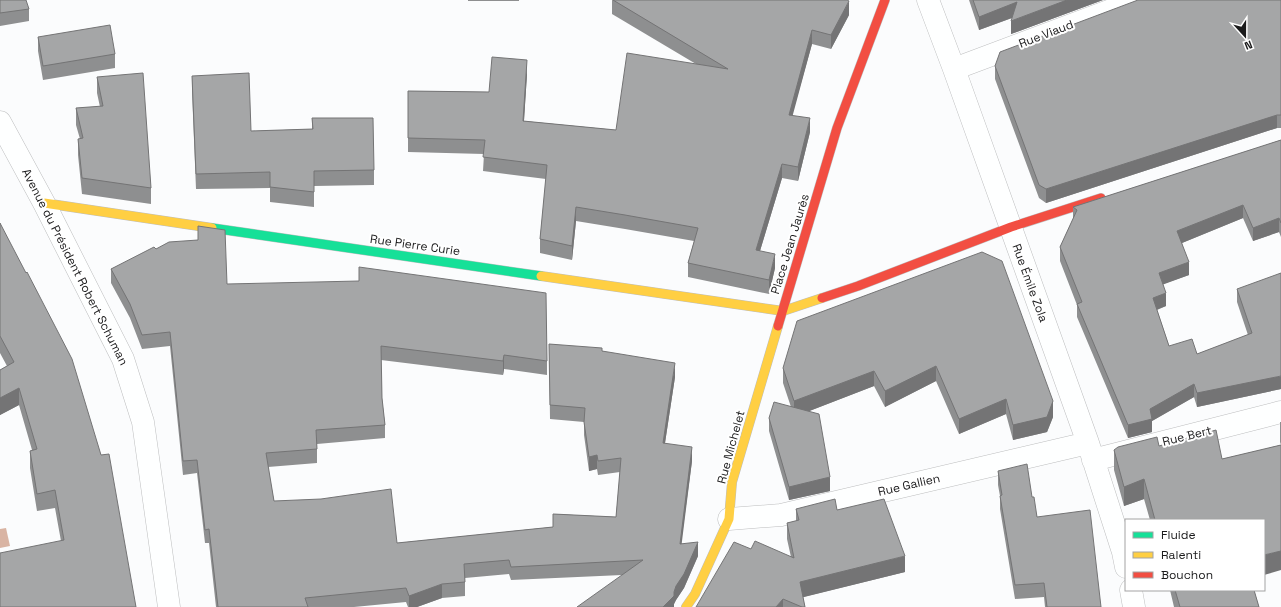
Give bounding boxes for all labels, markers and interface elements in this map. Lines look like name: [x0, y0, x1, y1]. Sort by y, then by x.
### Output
street label: Rue Viaud: [1016, 16, 1076, 52]
north arrow: [1225, 16, 1265, 56]
text: N: [1243, 37, 1255, 53]
street label: Avenue du Président Robert Schuman: [18, 166, 132, 368]
street label: Place Jean Jaurès: [767, 192, 813, 296]
street label: Rue Pierre Curie: [369, 231, 461, 259]
street label: Rue Émile Zola: [1008, 242, 1052, 324]
street label: Rue Michelet: [714, 409, 748, 485]
street label: Rue Bert: [1161, 422, 1213, 450]
street label: Rue Gallien: [876, 470, 942, 500]
legend: [1125, 519, 1265, 591]
text: Fluide: [1161, 527, 1196, 543]
text: Ralenti: [1161, 547, 1201, 563]
text: Bouchon: [1161, 567, 1213, 583]

